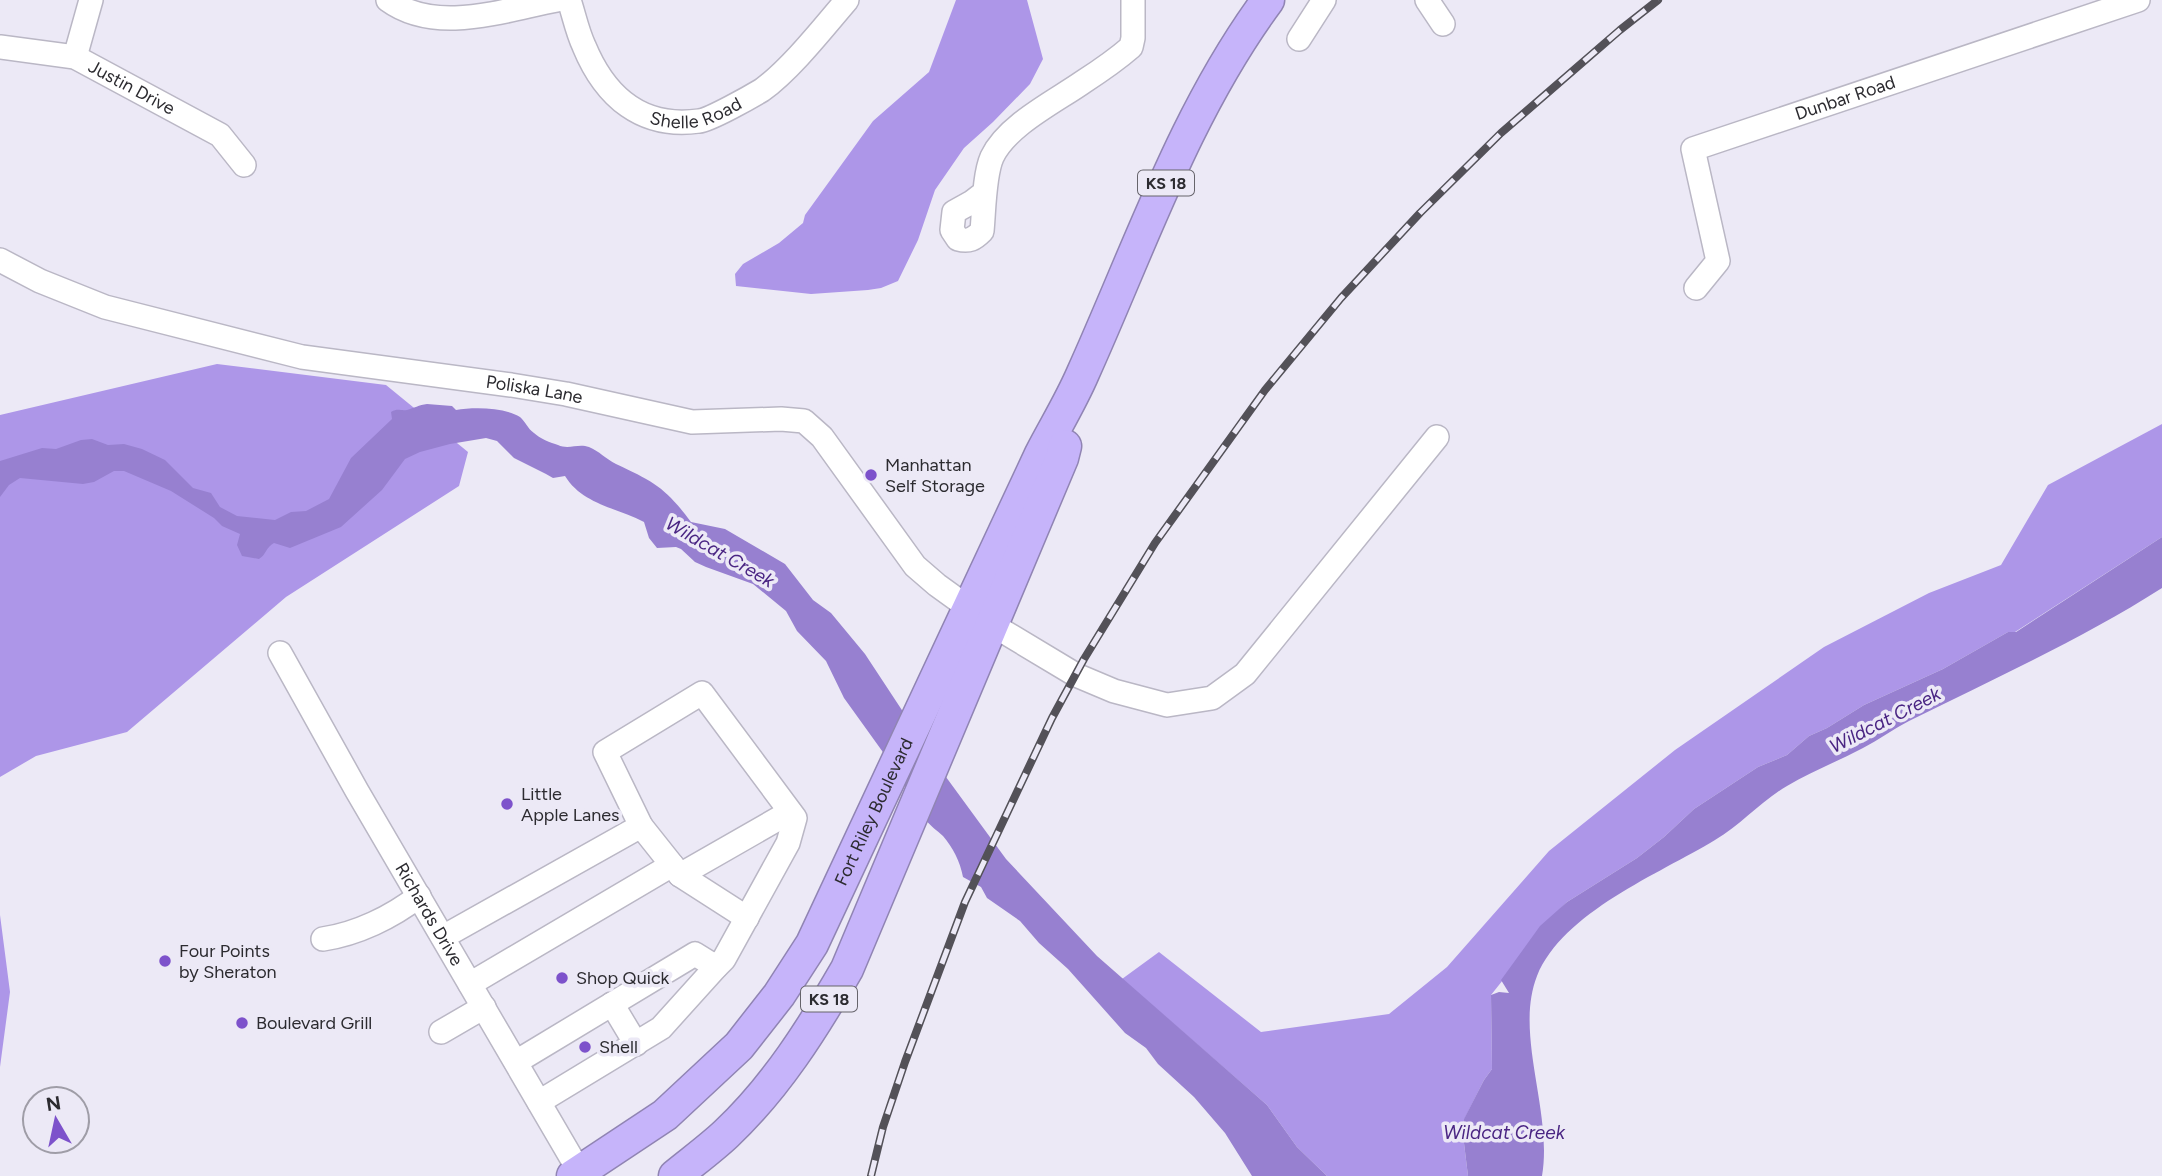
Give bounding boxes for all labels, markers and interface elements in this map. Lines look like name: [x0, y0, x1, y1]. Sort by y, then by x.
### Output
street label: Justin Drive: [85, 55, 179, 120]
street label: Dunbar Road: [1792, 71, 1898, 125]
street label: Shelle Road: [647, 93, 746, 133]
road number: KS 18: [1138, 170, 1194, 196]
street label: Poliska Lane: [485, 371, 585, 408]
place label: Manhattan Self Storage: [885, 454, 985, 497]
marker: Manhattan Self Storage: [863, 467, 879, 483]
water label: Wildcat Creek: [662, 512, 779, 593]
water label: Wildcat Creek: [1826, 682, 1945, 758]
street label: Fort Riley Boulevard: [830, 734, 918, 889]
place label: Little Apple Lanes: [521, 783, 620, 826]
marker: Little Apple Lanes: [499, 796, 515, 812]
street label: Richards Drive: [390, 859, 468, 970]
place label: Four Points by Sheraton: [179, 940, 277, 983]
marker: Four Points by Sheraton: [157, 953, 173, 969]
place label: Shop Quick: [576, 967, 670, 989]
marker: Shop Quick: [554, 970, 570, 986]
road number: KS 18: [801, 987, 857, 1012]
place label: Boulevard Grill: [256, 1012, 372, 1034]
marker: Boulevard Grill: [234, 1015, 250, 1031]
place label: Shell: [599, 1036, 638, 1058]
marker: Shell: [577, 1039, 593, 1055]
north arrow: [21, 1085, 91, 1155]
text: N: [44, 1091, 62, 1116]
water label: Wildcat Creek: [1443, 1121, 1566, 1144]

